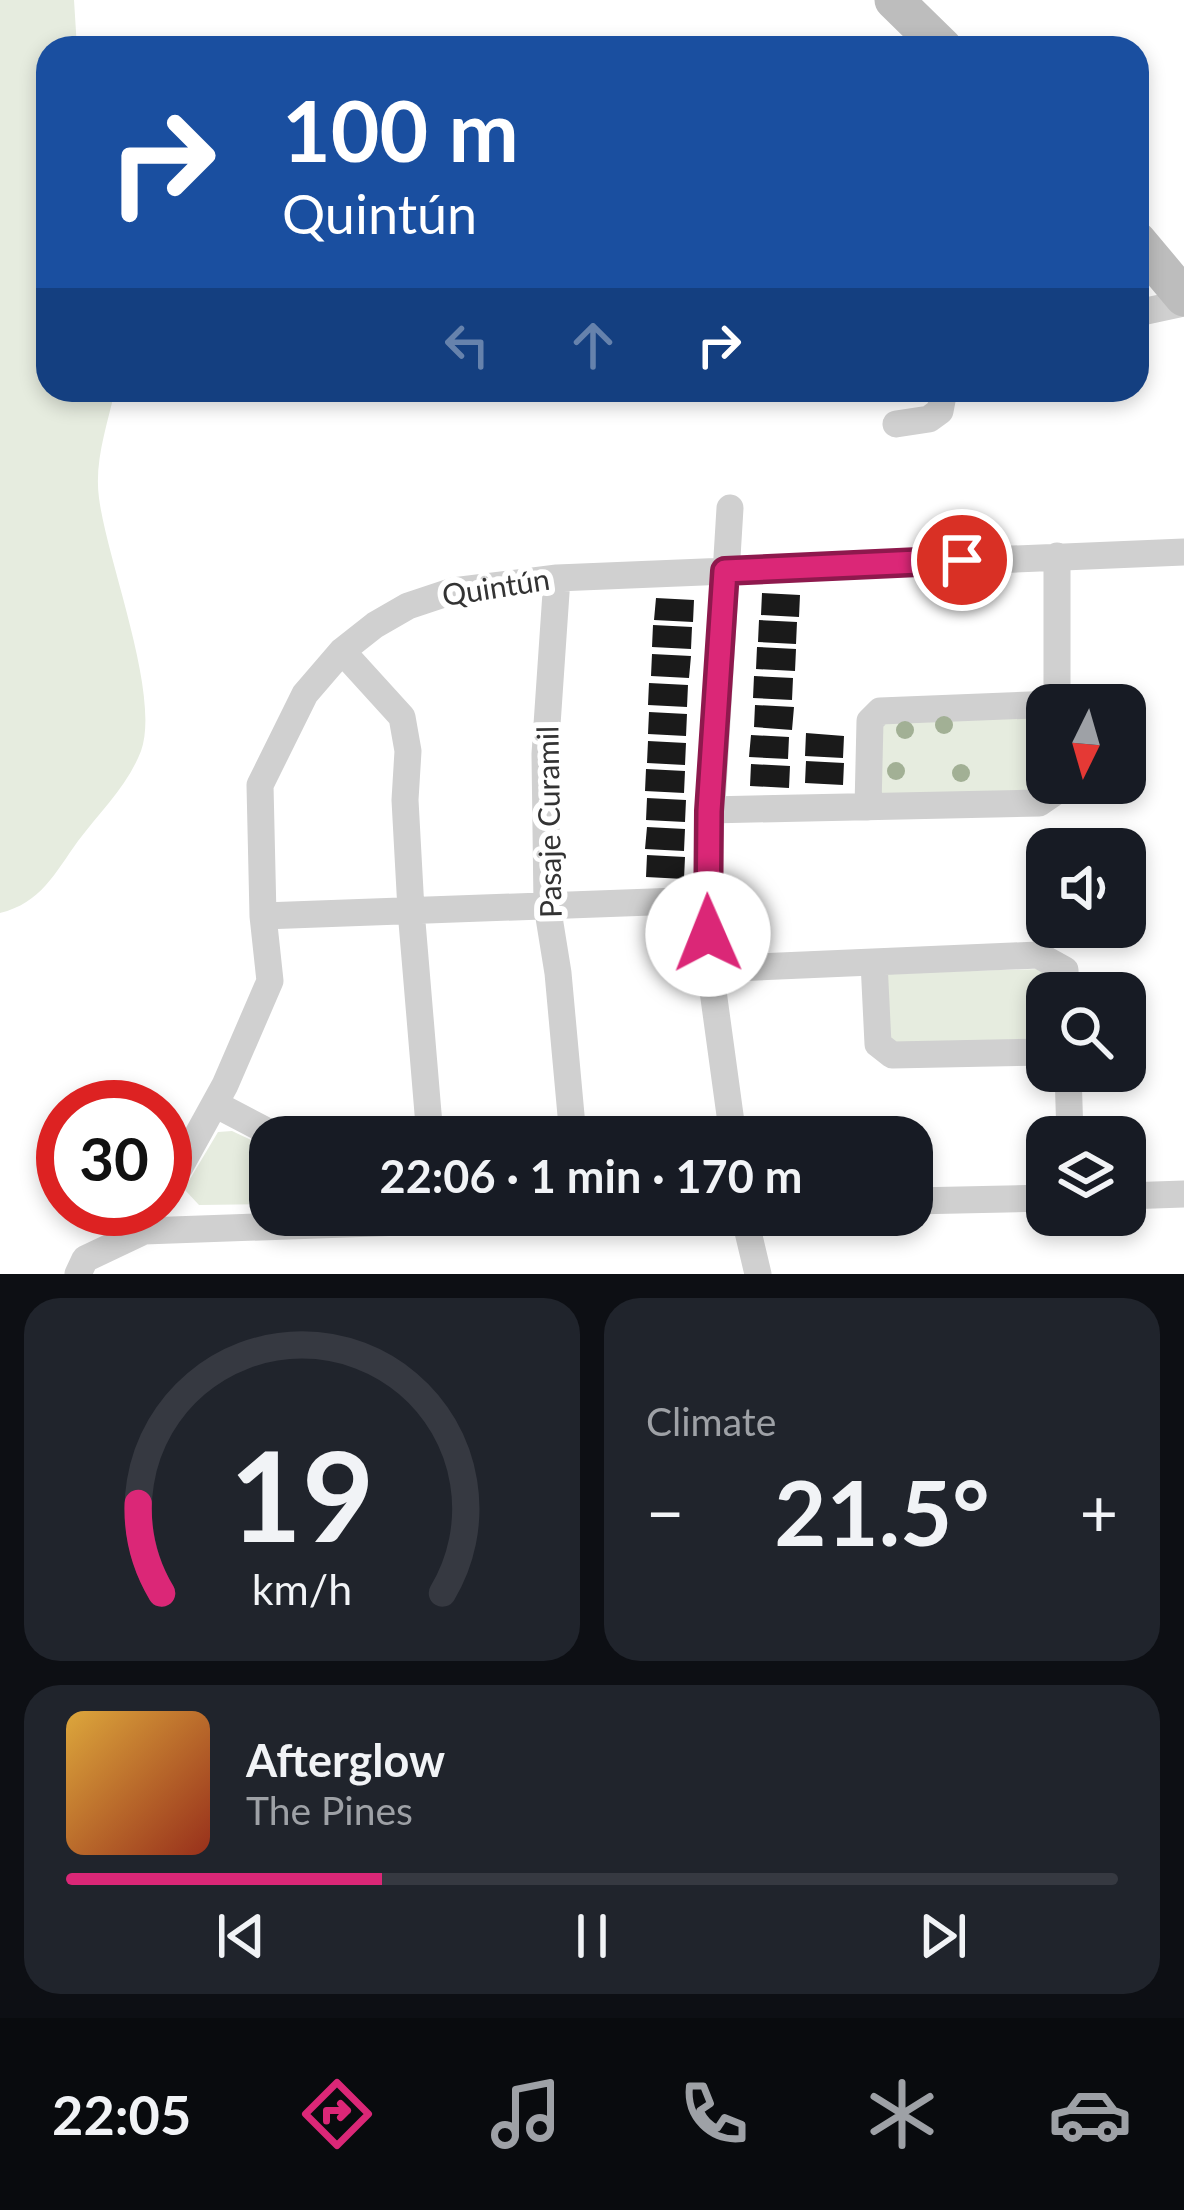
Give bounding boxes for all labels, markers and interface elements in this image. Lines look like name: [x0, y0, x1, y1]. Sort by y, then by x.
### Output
text: 100 m: [282, 79, 519, 180]
icon: right: [84, 84, 240, 240]
text: Quintún: [282, 181, 477, 246]
icon: left: [434, 312, 500, 378]
icon: ahead: [560, 312, 626, 378]
icon: right: [686, 312, 752, 378]
pin: [911, 509, 1013, 611]
icon: arrive: [929, 527, 995, 593]
street label: Quintún: [439, 560, 552, 612]
north arrow: [1026, 684, 1146, 804]
map controls: [1026, 684, 1146, 1236]
street label: Pasaje Curamil: [528, 726, 568, 918]
button: sound: [1026, 828, 1146, 948]
position arrow: [645, 871, 771, 997]
button: search: [1026, 972, 1146, 1092]
speed limit sign: 30: [36, 1080, 192, 1236]
button: layers: [1026, 1116, 1146, 1236]
text: 22:06 · 1 min · 170 m: [380, 1149, 802, 1203]
text: Climate: [646, 1398, 776, 1444]
text: 19: [230, 1419, 374, 1569]
text: 21.5°: [774, 1457, 990, 1565]
text: −: [646, 1472, 684, 1551]
text: +: [1080, 1472, 1118, 1551]
text: km/h: [252, 1562, 352, 1613]
text: Afterglow: [246, 1733, 445, 1787]
text: The Pines: [246, 1787, 413, 1833]
icon: previous: [208, 1903, 274, 1969]
icon: pause: [559, 1903, 625, 1969]
icon: next: [910, 1903, 976, 1969]
icon: directions: [295, 2072, 379, 2156]
icon: music: [484, 2072, 568, 2156]
icon: phone: [672, 2072, 756, 2156]
icon: climate: [860, 2072, 944, 2156]
icon: car: [1048, 2072, 1132, 2156]
text: 22:05: [52, 2082, 191, 2147]

